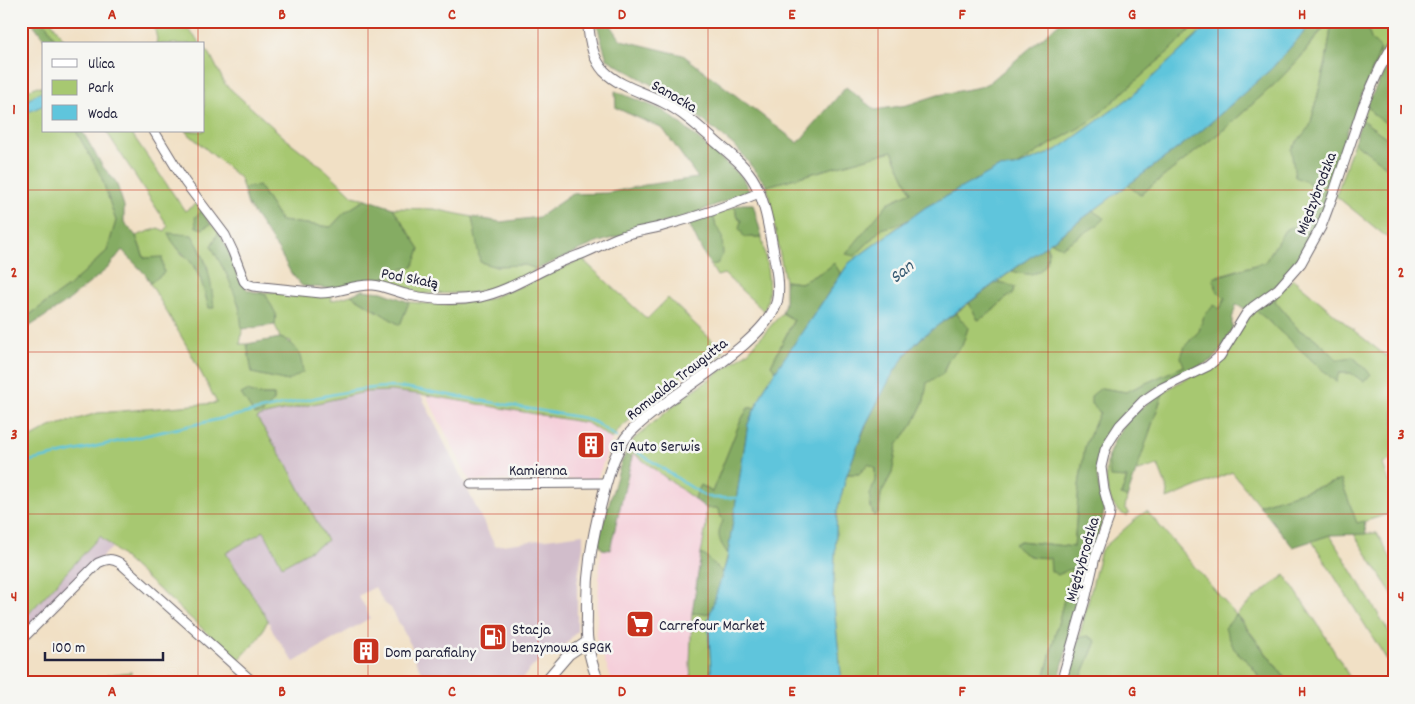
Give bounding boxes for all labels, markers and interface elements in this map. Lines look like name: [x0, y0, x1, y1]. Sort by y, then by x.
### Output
text: A: [108, 4, 117, 27]
text: B: [278, 4, 286, 27]
text: C: [448, 4, 456, 27]
text: D: [618, 4, 627, 27]
text: E: [788, 4, 796, 27]
text: F: [958, 4, 966, 27]
text: G: [1128, 4, 1136, 27]
text: H: [1298, 4, 1306, 27]
legend: [42, 42, 205, 132]
text: Ulica: [88, 54, 116, 76]
street label: Sanocka: [647, 75, 701, 120]
text: Park: [88, 78, 114, 100]
text: 1: [12, 99, 16, 122]
text: 1: [1399, 99, 1403, 122]
text: Woda: [88, 104, 118, 126]
street label: Międzybrodzka: [1291, 149, 1344, 239]
water label: San: [885, 255, 921, 290]
text: 2: [11, 262, 18, 285]
text: 2: [1398, 262, 1405, 285]
street label: Pod Skałą: [379, 263, 440, 296]
street label: Romualda Traugutta: [622, 333, 733, 427]
text: 3: [10, 424, 18, 447]
text: 3: [1397, 424, 1405, 447]
building icon: GT Auto Serwis: [576, 430, 606, 460]
place label: GT Auto Serwis: [610, 436, 701, 459]
street label: Kamienna: [509, 460, 568, 483]
street label: Międzybrodzka: [1060, 514, 1107, 605]
text: 4: [11, 586, 17, 609]
text: 4: [1398, 586, 1404, 609]
supermarket icon: Carrefour Market: [625, 609, 655, 639]
place label: Carrefour Market: [659, 615, 765, 638]
place label: Stacja benzynowa SPGK: [512, 619, 612, 660]
fuel station icon: Stacja benzynowa SPGK: [478, 622, 508, 652]
scale bar: [45, 629, 162, 661]
building icon: Dom parafialny: [351, 636, 381, 666]
text: 100 m: [52, 638, 85, 660]
place label: Dom parafialny: [385, 642, 476, 665]
text: A: [108, 681, 117, 704]
text: B: [278, 681, 286, 704]
text: C: [448, 681, 456, 704]
text: D: [618, 681, 627, 704]
text: E: [788, 681, 796, 704]
text: F: [958, 681, 966, 704]
text: G: [1128, 681, 1136, 704]
text: H: [1298, 681, 1306, 704]

